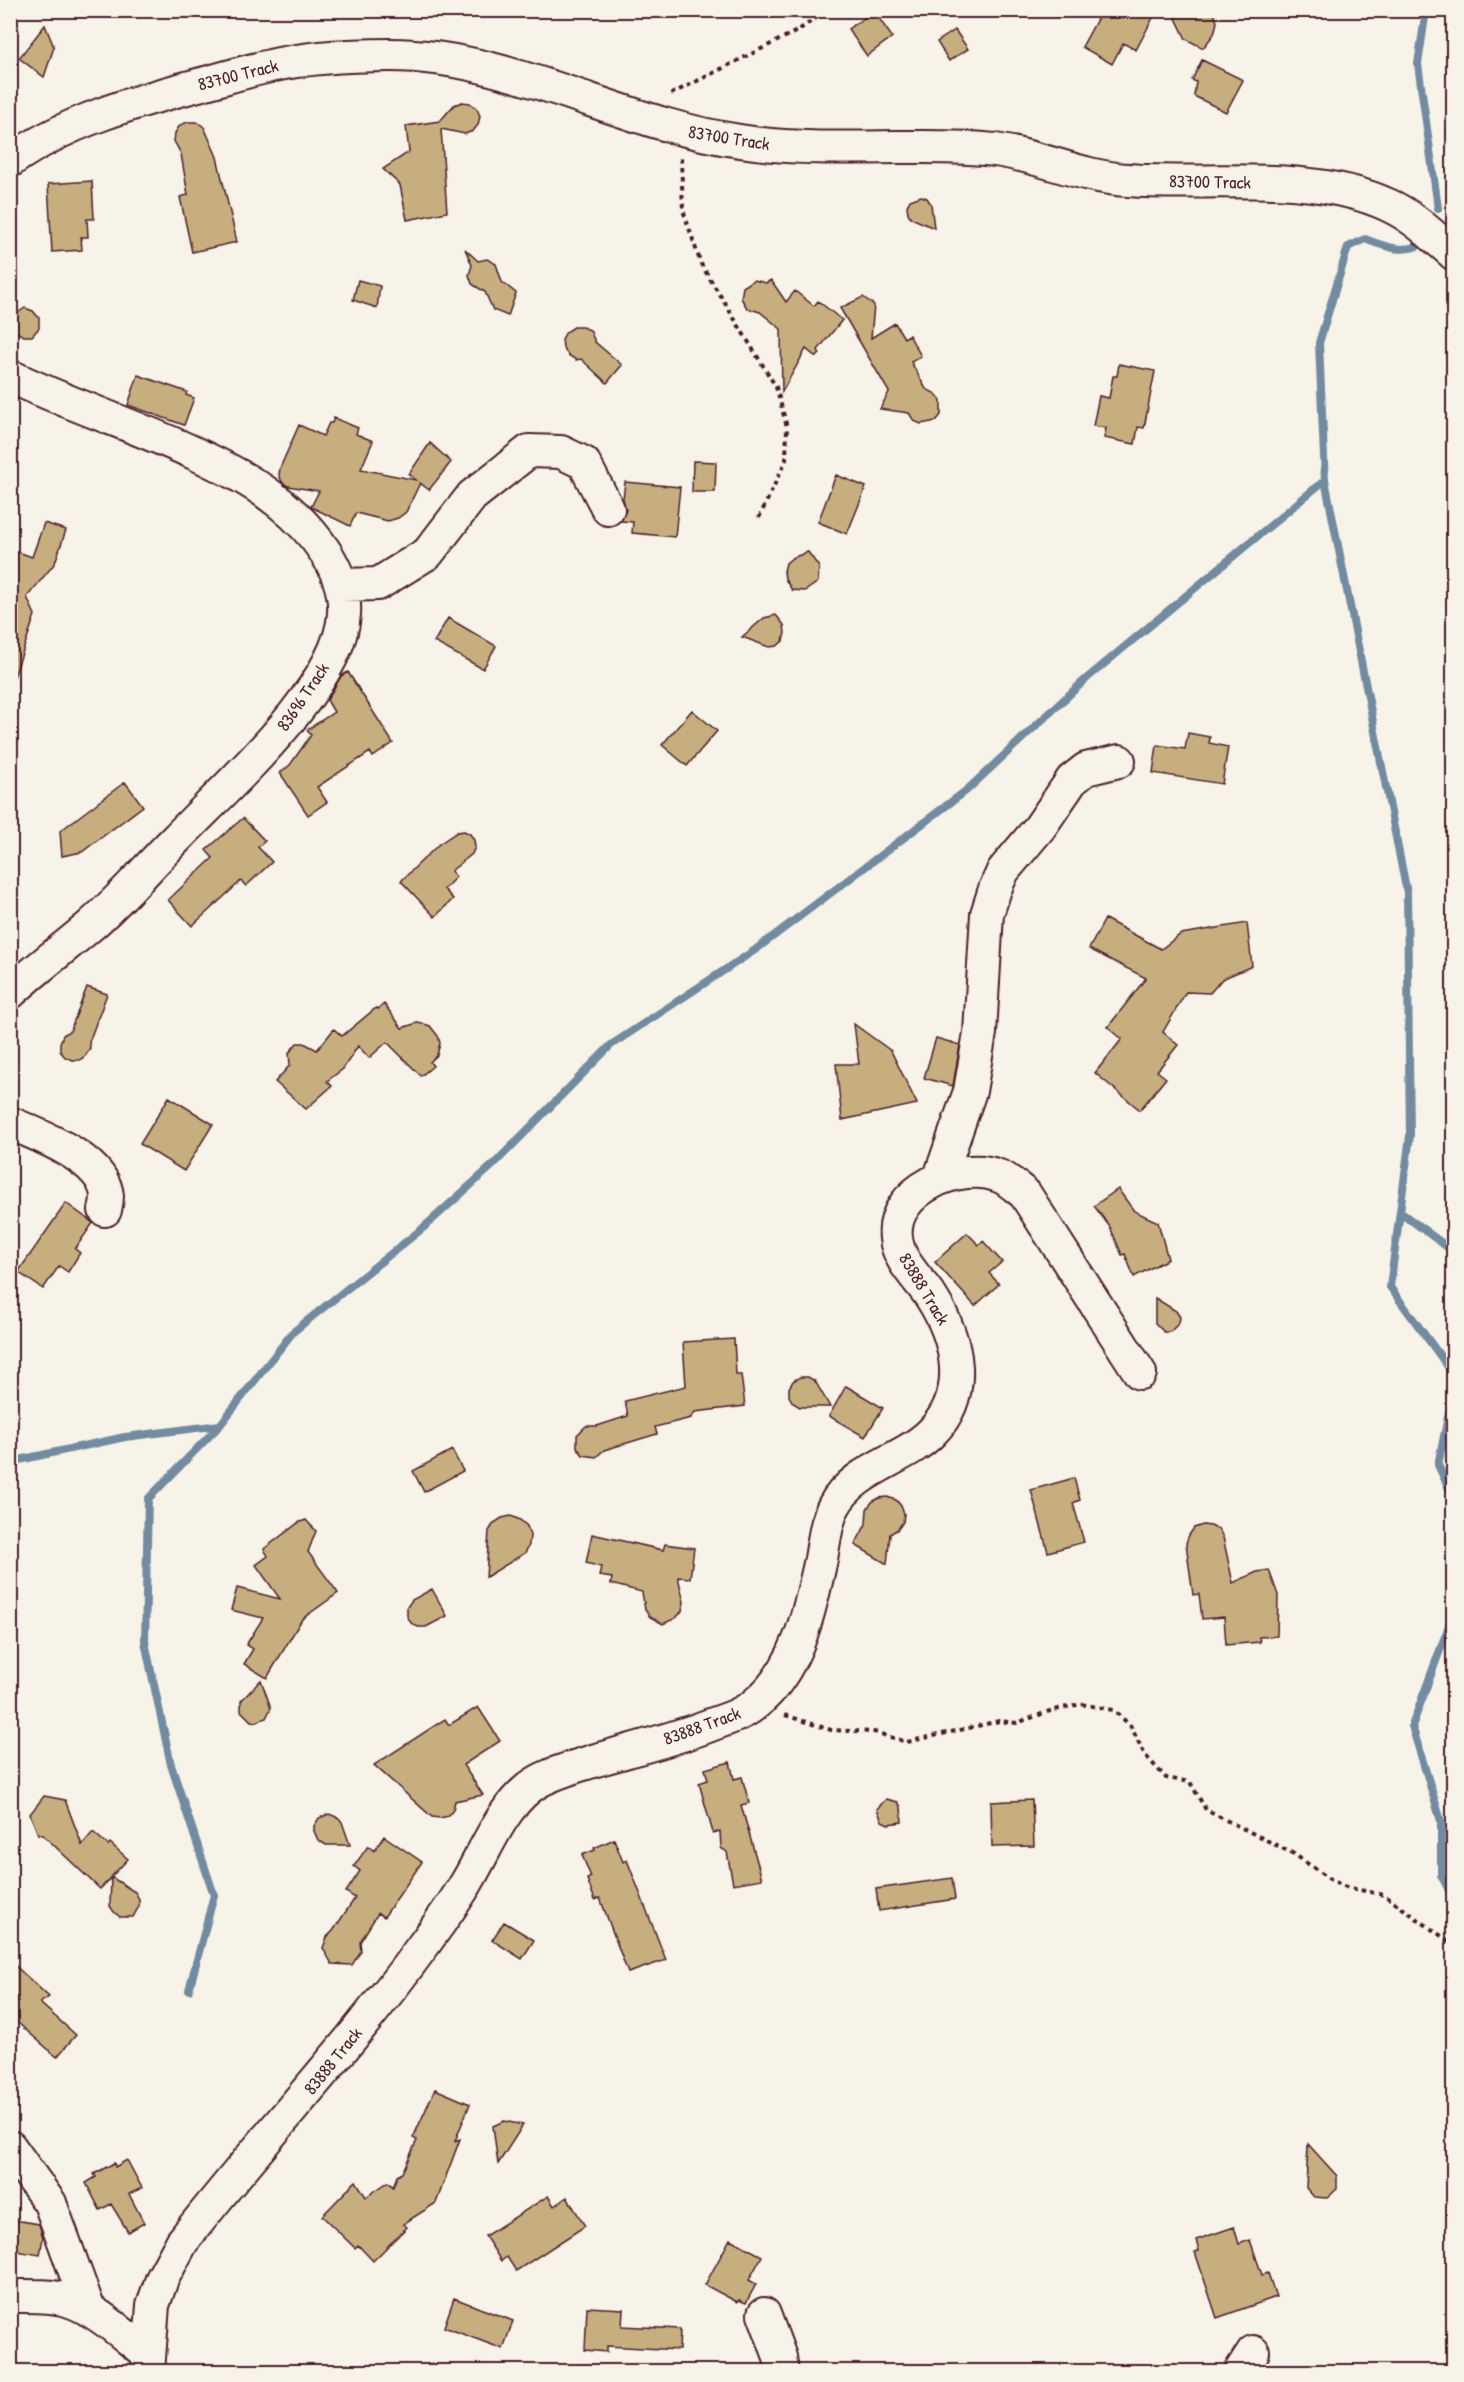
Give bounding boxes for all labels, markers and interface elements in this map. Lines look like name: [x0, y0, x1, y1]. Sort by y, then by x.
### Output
street label: 83700 Track: [195, 52, 281, 97]
street label: 83700 Track: [687, 119, 772, 156]
street label: 83700 Track: [1169, 168, 1252, 195]
street label: 83696 Track: [270, 657, 335, 736]
street label: 83888 Track: [893, 1248, 956, 1330]
street label: 83888 Track: [660, 1700, 744, 1751]
street label: 83888 Track: [298, 2021, 368, 2100]

